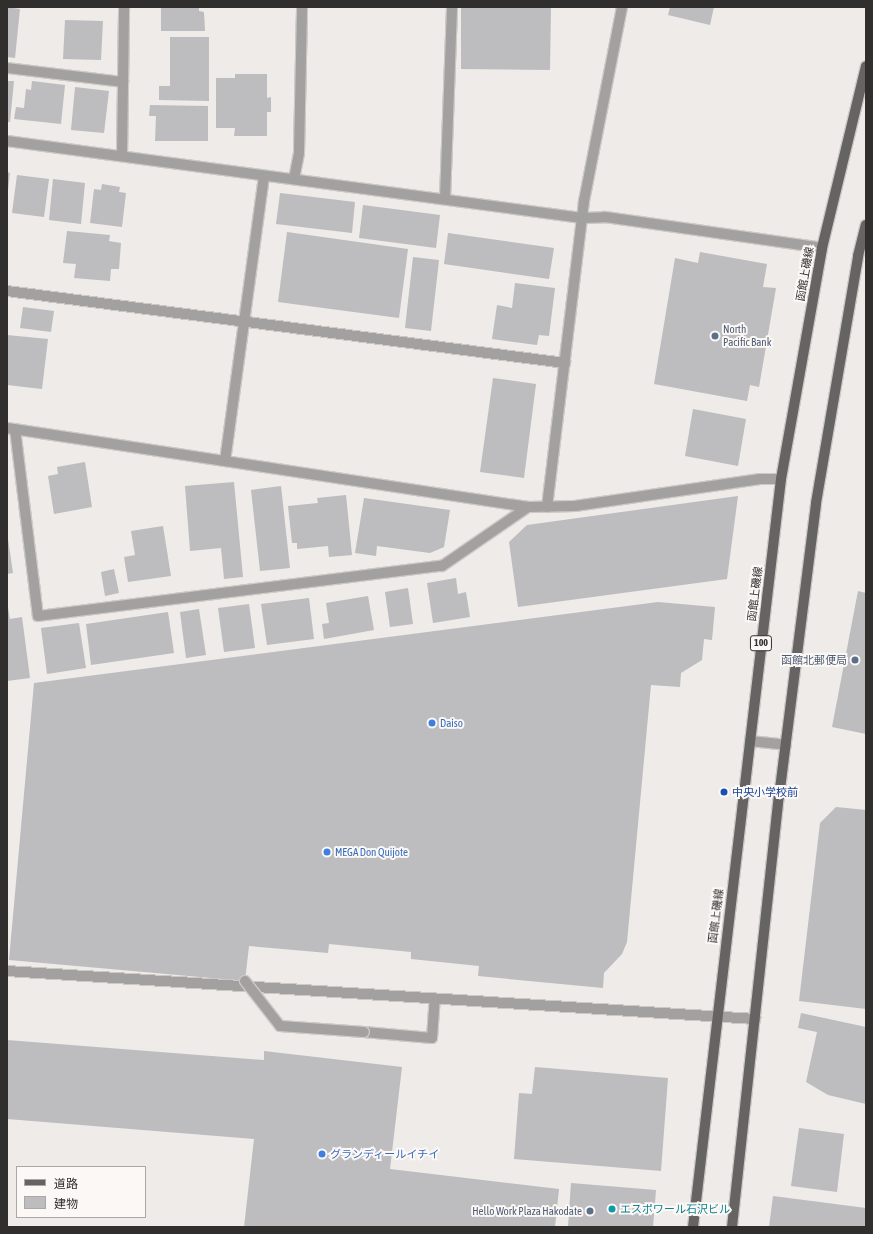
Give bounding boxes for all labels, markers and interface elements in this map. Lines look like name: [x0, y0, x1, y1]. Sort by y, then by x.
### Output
street label: 函館上磯線: [794, 246, 816, 302]
place label: North Pacific Bank: [723, 323, 772, 349]
marker: North Pacific Bank: [710, 331, 720, 341]
street label: 函館上磯線: [745, 566, 765, 622]
road number: 100: [749, 635, 773, 651]
place label: 函館北郵便局: [781, 653, 847, 667]
marker: 函館北郵便局: [850, 655, 860, 665]
place label: Daiso: [440, 716, 463, 730]
marker: Daiso: [427, 718, 437, 728]
place label: 中央小学校前: [732, 785, 798, 799]
marker: 中央小学校前: [719, 787, 729, 797]
place label: MEGA Don Quijote: [335, 845, 408, 859]
marker: MEGA Don Quijote: [322, 847, 332, 857]
street label: 函館上磯線: [706, 888, 726, 944]
place label: グランディールイチイ: [330, 1147, 440, 1161]
marker: グランディールイチイ: [317, 1149, 327, 1159]
legend: [16, 1166, 146, 1218]
text: 道路: [54, 1177, 78, 1191]
text: 建物: [54, 1197, 78, 1211]
place label: エスポワール石沢ビル: [620, 1202, 730, 1216]
place label: Hello Work Plaza Hakodate: [472, 1204, 582, 1218]
marker: エスポワール石沢ビル: [607, 1204, 617, 1214]
marker: Hello Work Plaza Hakodate: [585, 1206, 595, 1216]

